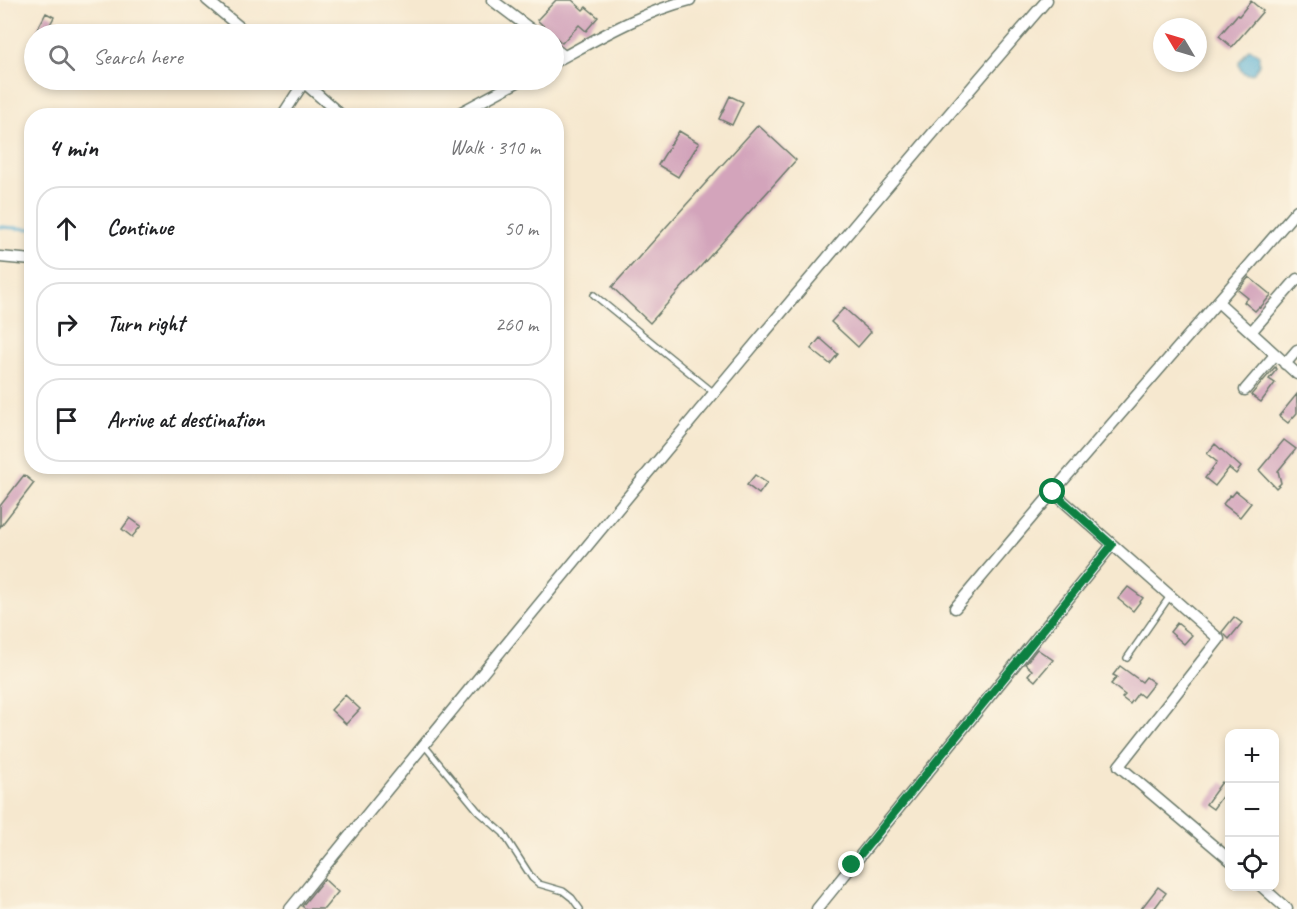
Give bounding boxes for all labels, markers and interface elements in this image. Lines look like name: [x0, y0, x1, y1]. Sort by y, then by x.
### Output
north arrow: [1153, 18, 1207, 72]
search box: [24, 24, 564, 90]
icon: search: [45, 41, 78, 74]
text: Search here: [93, 43, 183, 71]
text: 4 min: [48, 131, 98, 164]
text: Walk · 310 m: [450, 135, 540, 160]
icon: ahead: [50, 212, 83, 245]
text: Continue: [107, 214, 173, 242]
text: 50 m: [504, 216, 538, 241]
icon: right: [50, 308, 83, 341]
text: Turn right: [107, 310, 184, 338]
text: 260 m: [495, 312, 538, 337]
icon: arrive: [50, 404, 83, 437]
text: Arrive at destination: [107, 406, 264, 434]
route start: [1039, 478, 1065, 504]
map controls: [1225, 729, 1279, 891]
button: +: [1225, 729, 1279, 783]
button: −: [1225, 783, 1279, 837]
button: locate: [1225, 837, 1279, 891]
route end: [838, 851, 864, 877]

